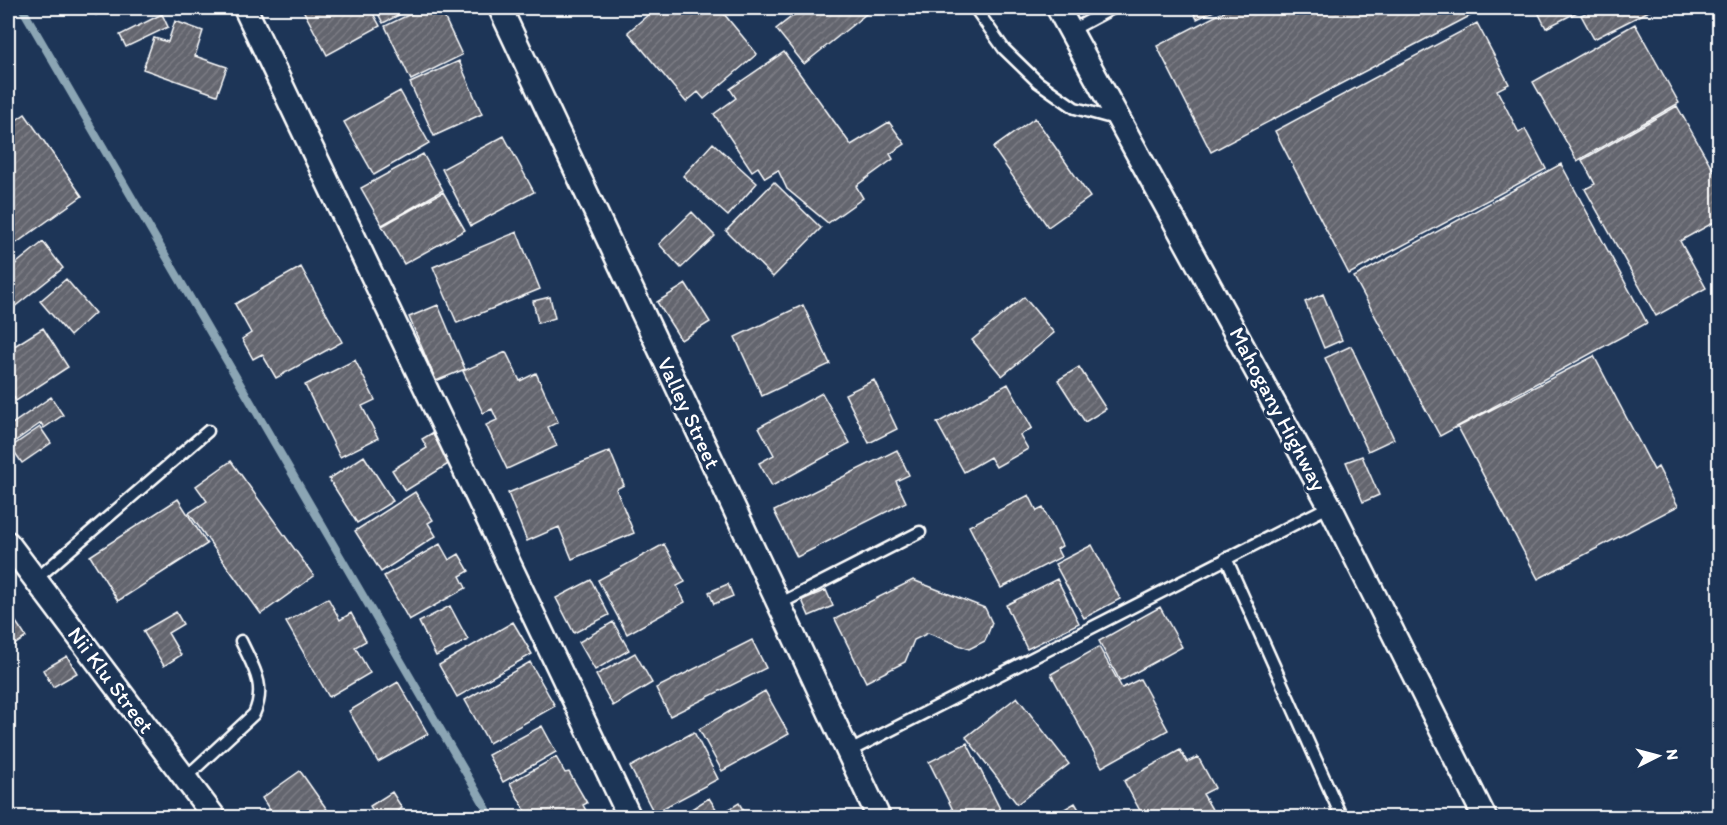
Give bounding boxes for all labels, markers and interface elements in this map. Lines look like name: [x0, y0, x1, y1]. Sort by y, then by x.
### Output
street label: Mahogany Highway: [1223, 322, 1333, 496]
street label: Valley Street: [651, 353, 727, 473]
street label: Nii Klu Street: [62, 621, 160, 739]
north arrow: [1628, 726, 1688, 786]
text: N: [1662, 748, 1682, 761]

